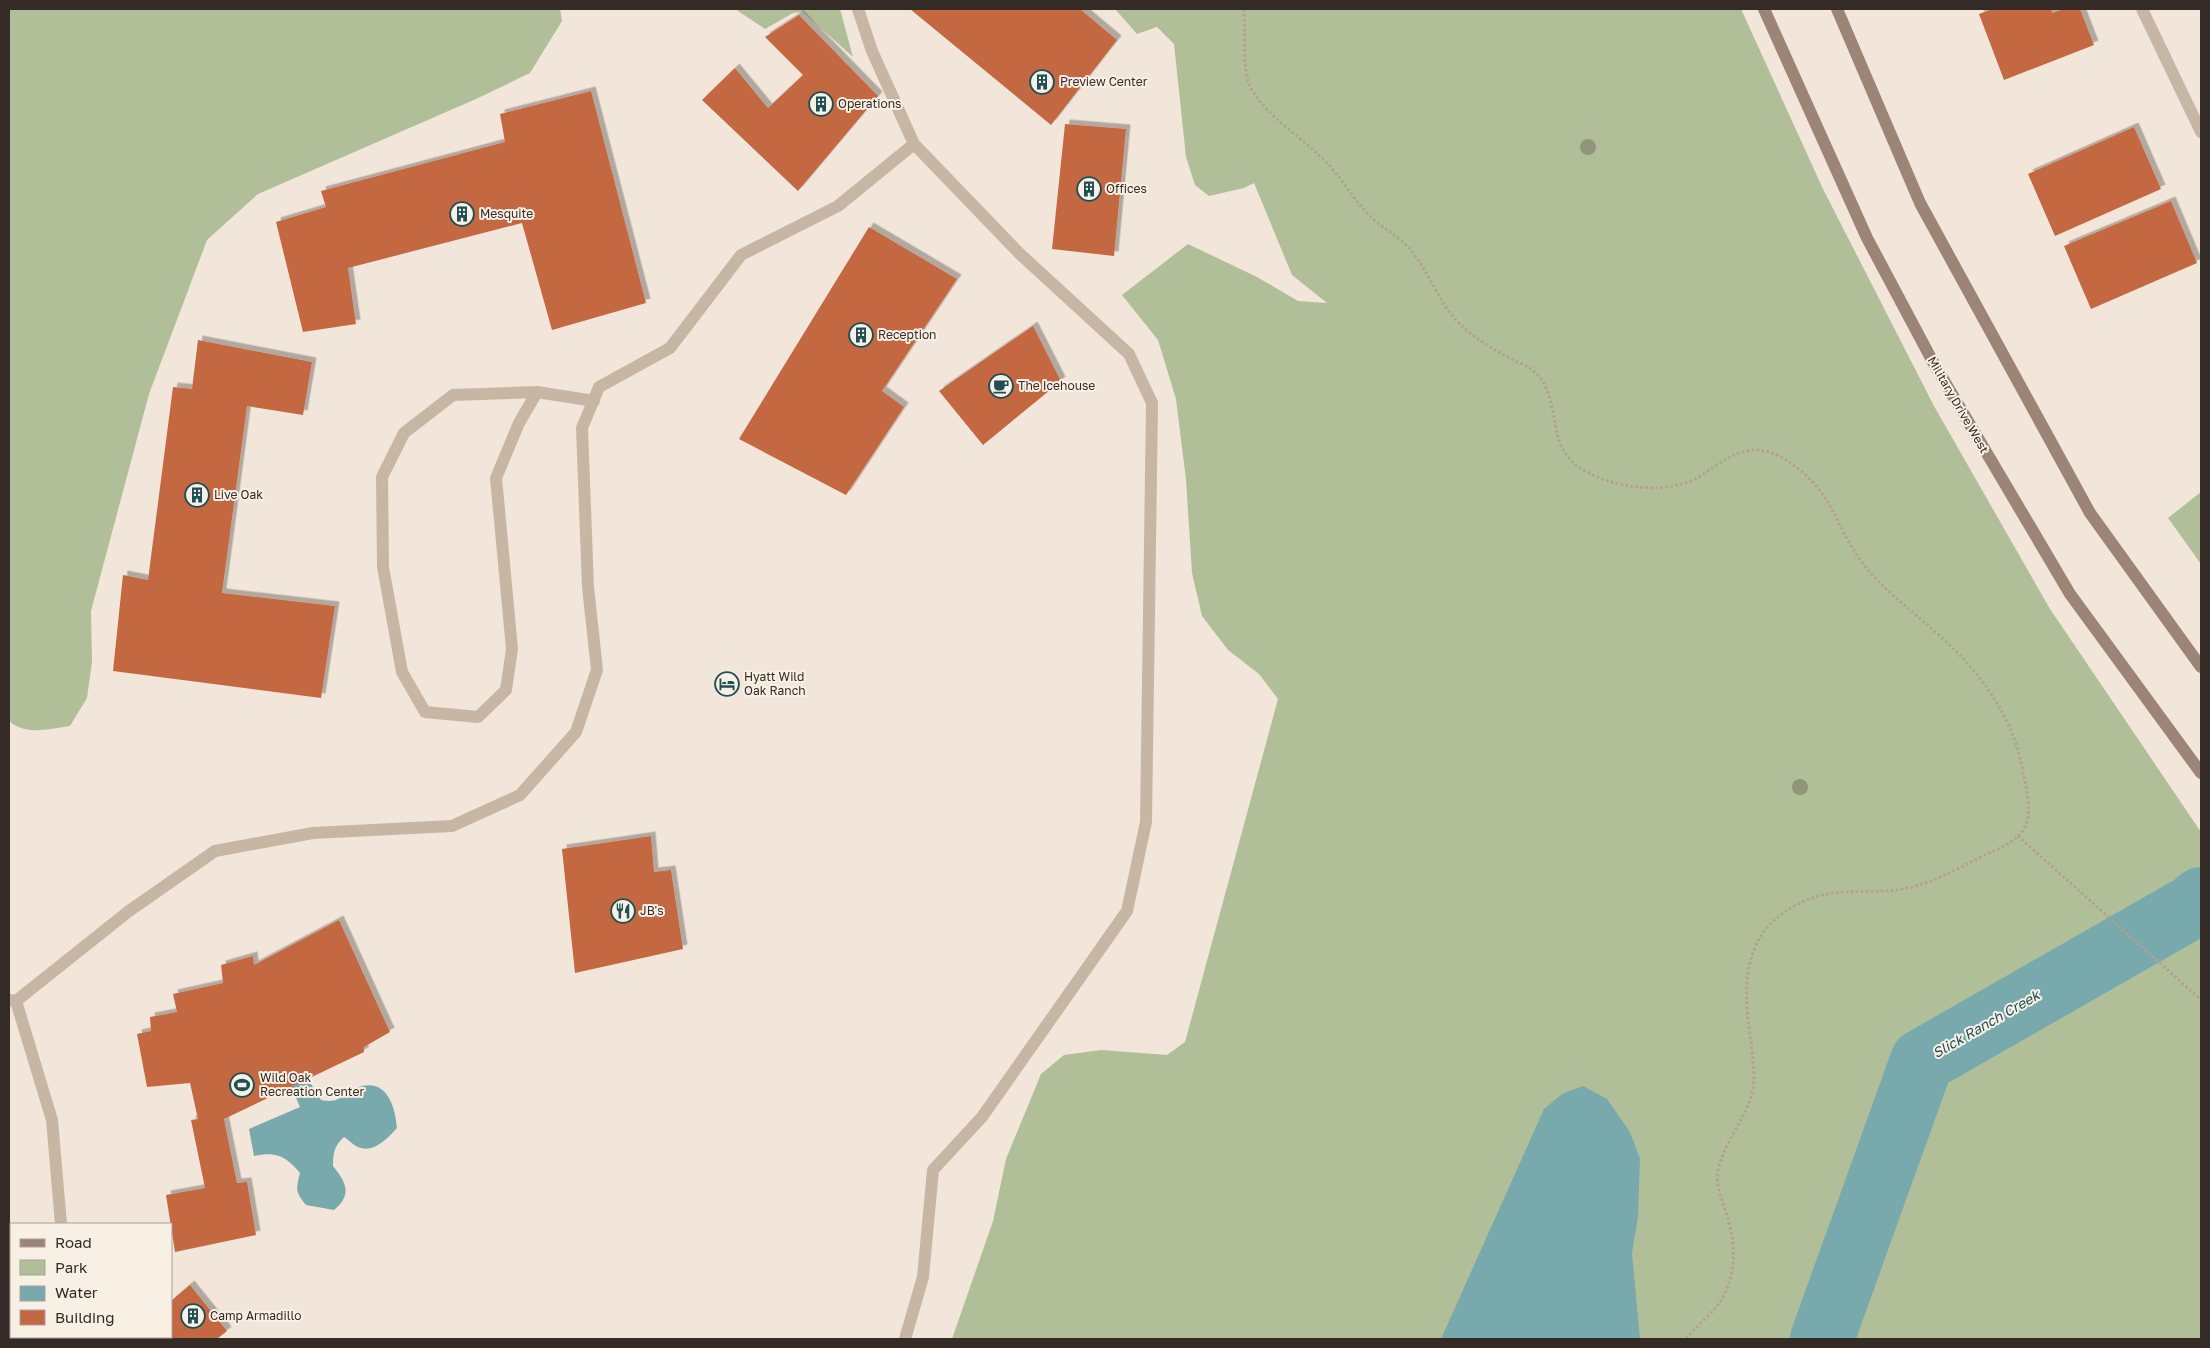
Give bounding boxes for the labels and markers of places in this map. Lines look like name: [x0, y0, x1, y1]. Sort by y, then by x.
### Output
building icon: Preview Center: [1029, 69, 1055, 95]
place label: Preview Center: [1060, 74, 1148, 89]
building icon: Operations: [808, 91, 834, 117]
place label: Operations: [838, 96, 901, 111]
building icon: Offices: [1076, 176, 1102, 202]
place label: Offices: [1106, 181, 1147, 196]
building icon: Mesquite: [449, 201, 475, 227]
place label: Mesquite: [480, 206, 533, 221]
building icon: Reception: [848, 322, 874, 348]
place label: Reception: [878, 327, 936, 342]
cafe icon: The Icehouse: [988, 373, 1014, 399]
place label: The Icehouse: [1018, 378, 1095, 393]
building icon: Live Oak: [184, 482, 210, 508]
place label: Live Oak: [214, 487, 263, 502]
place label: Hyatt Wild Oak Ranch: [744, 669, 806, 698]
hotel icon: Hyatt Wild Oak Ranch: [714, 671, 740, 697]
restaurant icon: JB's: [610, 898, 636, 924]
place label: JB's: [640, 903, 664, 918]
place label: Wild Oak Recreation Center: [260, 1070, 364, 1099]
sports icon: Wild Oak Recreation Center: [229, 1072, 255, 1098]
building icon: Camp Armadillo: [180, 1303, 206, 1329]
place label: Camp Armadillo: [210, 1308, 301, 1323]

